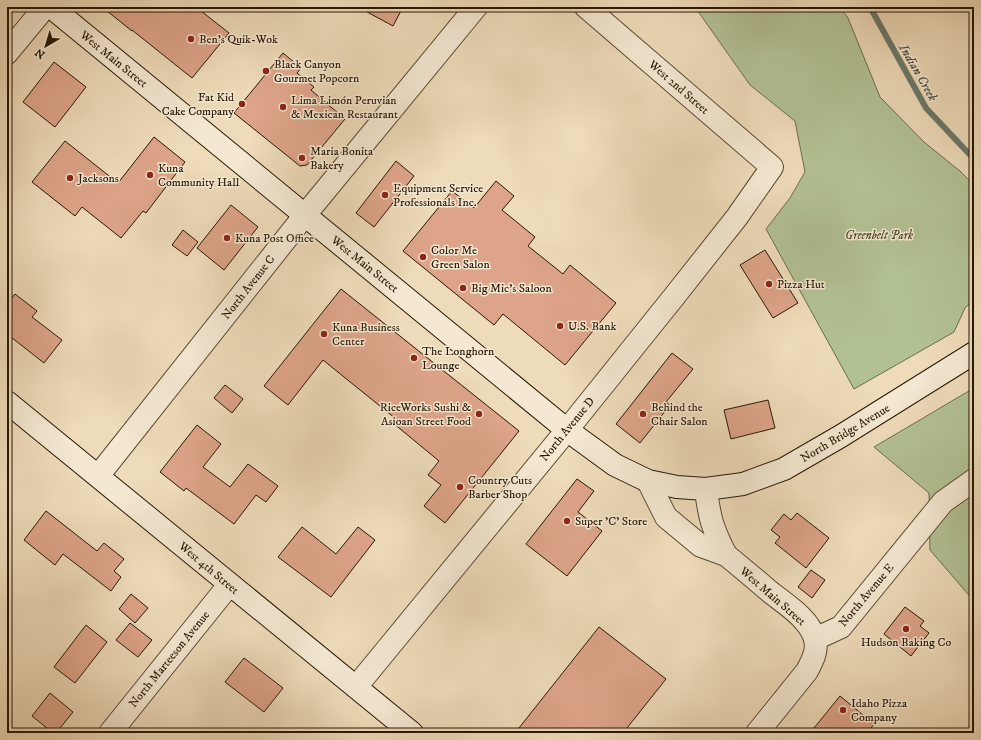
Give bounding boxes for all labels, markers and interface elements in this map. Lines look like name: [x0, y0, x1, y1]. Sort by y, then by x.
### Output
north arrow: [26, 26, 66, 66]
street label: West Main Street: [76, 27, 150, 91]
place label: Ben's Quik-Wok: [199, 32, 278, 47]
marker: Ben's Quik-Wok: [186, 34, 196, 44]
water label: Indian Creek: [895, 40, 941, 104]
text: N: [33, 45, 48, 61]
street label: West 2nd Street: [645, 56, 712, 118]
place label: Black Canyon Gourmet Popcorn: [274, 57, 360, 86]
marker: Black Canyon Gourmet Popcorn: [261, 66, 271, 76]
place label: Fat Kid Cake Company: [162, 90, 234, 119]
place label: Lima Limón Peruvian & Mexican Restaurant: [291, 93, 398, 122]
marker: Fat Kid Cake Company: [237, 99, 247, 109]
marker: Lima Limón Peruvian & Mexican Restaurant: [278, 102, 288, 112]
place label: Maria Bonita Bakery: [310, 144, 374, 173]
marker: Maria Bonita Bakery: [297, 153, 307, 163]
place label: Kuna Community Hall: [158, 161, 240, 190]
marker: Kuna Community Hall: [145, 170, 155, 180]
place label: Jacksons: [77, 171, 119, 186]
marker: Jacksons: [65, 173, 75, 183]
place label: Equipment Service Professionals Inc.: [393, 181, 483, 210]
marker: Equipment Service Professionals Inc.: [380, 190, 390, 200]
park label: Greenbelt Park: [845, 228, 913, 243]
place label: Kuna Post Office: [235, 231, 314, 246]
street label: West Main Street: [327, 232, 401, 296]
marker: Kuna Post Office: [222, 233, 232, 243]
place label: Color Me Green Salon: [431, 243, 490, 272]
street label: North Avenue C: [219, 252, 278, 323]
marker: Color Me Green Salon: [418, 252, 428, 262]
place label: Pizza Hut: [777, 277, 825, 292]
marker: Pizza Hut: [764, 279, 774, 289]
place label: Big Mic's Saloon: [471, 281, 552, 296]
marker: Big Mic's Saloon: [458, 283, 468, 293]
place label: U.S. Bank: [568, 319, 616, 334]
place label: Kuna Business Center: [332, 320, 400, 349]
marker: U.S. Bank: [555, 321, 565, 331]
marker: Kuna Business Center: [319, 329, 329, 339]
place label: The Longhorn Lounge: [422, 344, 495, 373]
marker: The Longhorn Lounge: [409, 353, 419, 363]
street label: North Avenue D: [537, 394, 598, 465]
place label: RiceWorks Sushi & Asioan Street Food: [380, 400, 471, 429]
place label: Behind the Chair Salon: [651, 400, 708, 429]
street label: North Bridge Avenue: [798, 401, 893, 466]
marker: RiceWorks Sushi & Asioan Street Food: [474, 409, 484, 419]
marker: Behind the Chair Salon: [638, 409, 648, 419]
place label: Country Cuts Barber Shop: [468, 473, 532, 502]
marker: Country Cuts Barber Shop: [455, 482, 465, 492]
place label: Super 'C' Store: [575, 514, 647, 529]
marker: Super 'C' Store: [562, 516, 572, 526]
street label: West 4th Street: [175, 538, 242, 598]
street label: North Avenue E: [835, 560, 898, 630]
street label: West Main Street: [736, 563, 809, 629]
street label: North Marteeson Avenue: [126, 608, 213, 711]
marker: Hudson Baking Co: [901, 624, 911, 634]
place label: Hudson Baking Co: [861, 635, 951, 650]
place label: Idaho Pizza Company: [851, 696, 908, 725]
marker: Idaho Pizza Company: [838, 705, 848, 715]

